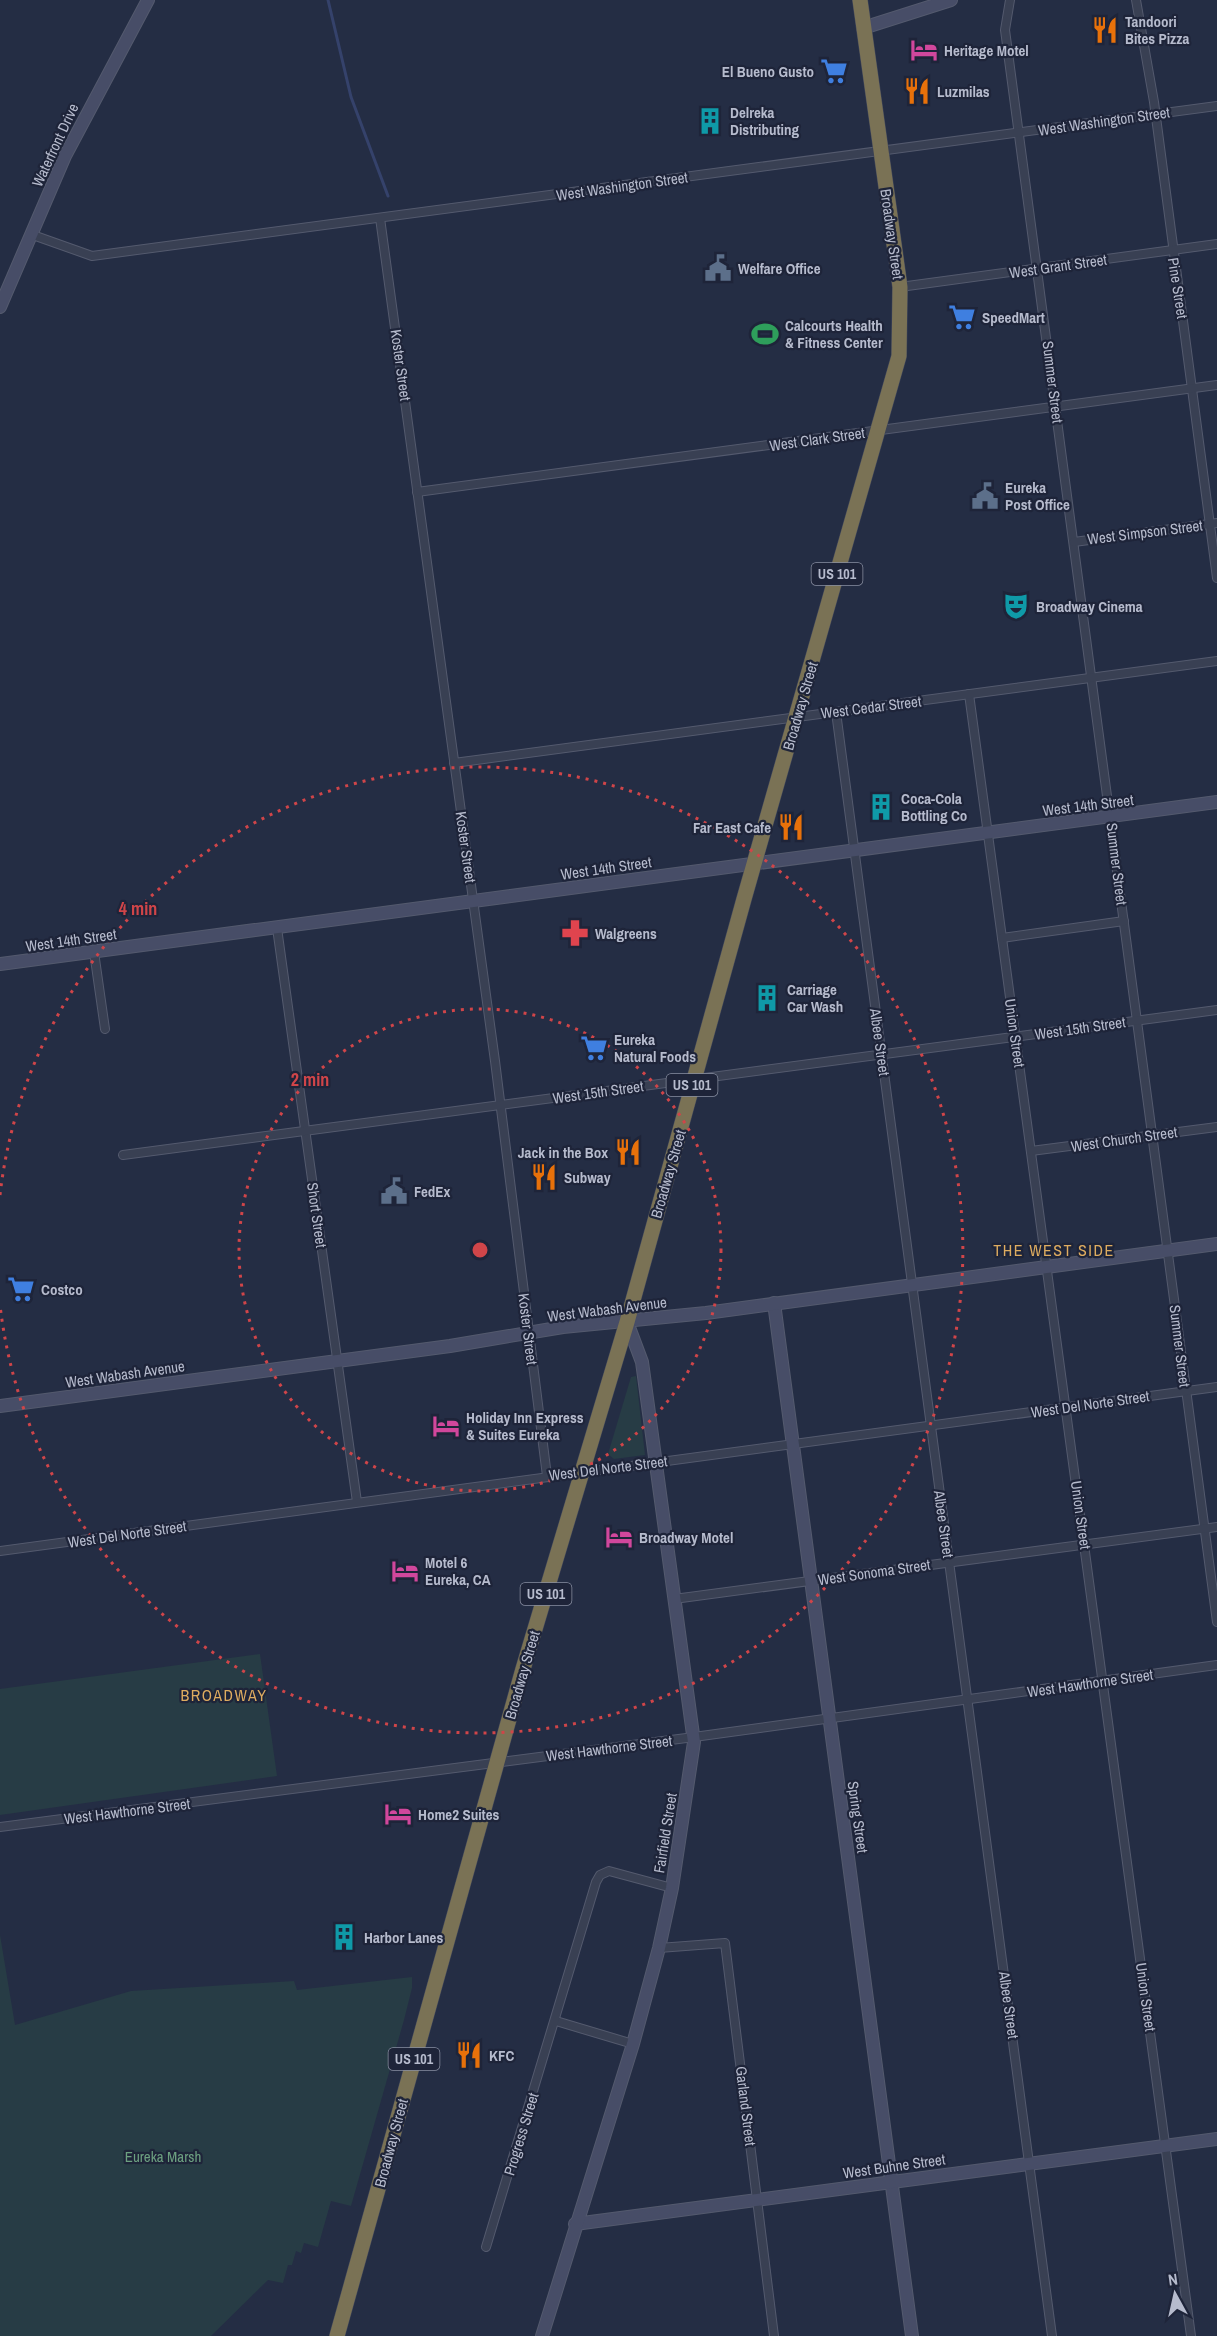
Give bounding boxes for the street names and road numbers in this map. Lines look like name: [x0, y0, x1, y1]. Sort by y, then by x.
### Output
street label: Waterfront Drive: [27, 100, 84, 190]
street label: West Washington Street: [1037, 101, 1172, 141]
street label: West Washington Street: [555, 166, 690, 206]
street label: Broadway Street: [875, 188, 909, 281]
street label: West Grant Street: [1008, 249, 1109, 283]
street label: Pine Street: [1163, 256, 1193, 321]
street label: Koster Street: [386, 328, 416, 403]
street label: Summer Street: [1038, 340, 1069, 425]
street label: West Clark Street: [768, 422, 867, 456]
street label: West Simpson Street: [1086, 514, 1204, 549]
road number: US 101: [812, 563, 862, 585]
street label: Broadway Street: [777, 659, 823, 753]
street label: West Cedar Street: [820, 690, 923, 724]
street label: West 14th Street: [1041, 789, 1135, 821]
street label: Koster Street: [451, 810, 481, 885]
street label: Summer Street: [1102, 822, 1133, 907]
street label: West 14th Street: [559, 851, 653, 885]
street label: West 14th Street: [24, 923, 118, 957]
street label: Union Street: [1000, 997, 1030, 1069]
street label: Albee Street: [865, 1006, 895, 1078]
street label: West 15th Street: [1033, 1011, 1127, 1045]
road number: US 101: [666, 1074, 718, 1096]
street label: West 15th Street: [551, 1075, 645, 1109]
street label: West Church Street: [1069, 1121, 1179, 1157]
street label: Broadway Street: [645, 1127, 691, 1221]
street label: Short Street: [302, 1181, 332, 1250]
street label: West Wabash Avenue: [546, 1291, 668, 1327]
street label: Koster Street: [513, 1292, 543, 1366]
street label: Summer Street: [1165, 1304, 1196, 1389]
street label: West Wabash Avenue: [64, 1355, 186, 1393]
street label: West Del Norte Street: [1029, 1385, 1151, 1423]
street label: West Del Norte Street: [547, 1450, 669, 1486]
street label: Union Street: [1066, 1479, 1096, 1551]
street label: Albee Street: [929, 1488, 959, 1560]
street label: West Del Norte Street: [66, 1515, 188, 1553]
street label: West Sonoma Street: [816, 1554, 932, 1590]
road number: US 101: [520, 1583, 572, 1605]
street label: Broadway Street: [499, 1628, 545, 1722]
street label: West Hawthorne Street: [1026, 1664, 1155, 1702]
street label: West Hawthorne Street: [545, 1730, 674, 1766]
street label: Spring Street: [843, 1780, 874, 1855]
street label: Fairfield Street: [648, 1791, 682, 1875]
street label: West Hawthorne Street: [63, 1793, 192, 1829]
street label: Union Street: [1131, 1961, 1161, 2033]
street label: Albee Street: [994, 1969, 1024, 2041]
road number: US 101: [388, 2048, 440, 2070]
street label: Garland Street: [731, 2065, 761, 2148]
street label: Progress Street: [498, 2090, 544, 2178]
street label: Broadway Street: [369, 2096, 413, 2190]
street label: West Buhne Street: [842, 2148, 947, 2184]

